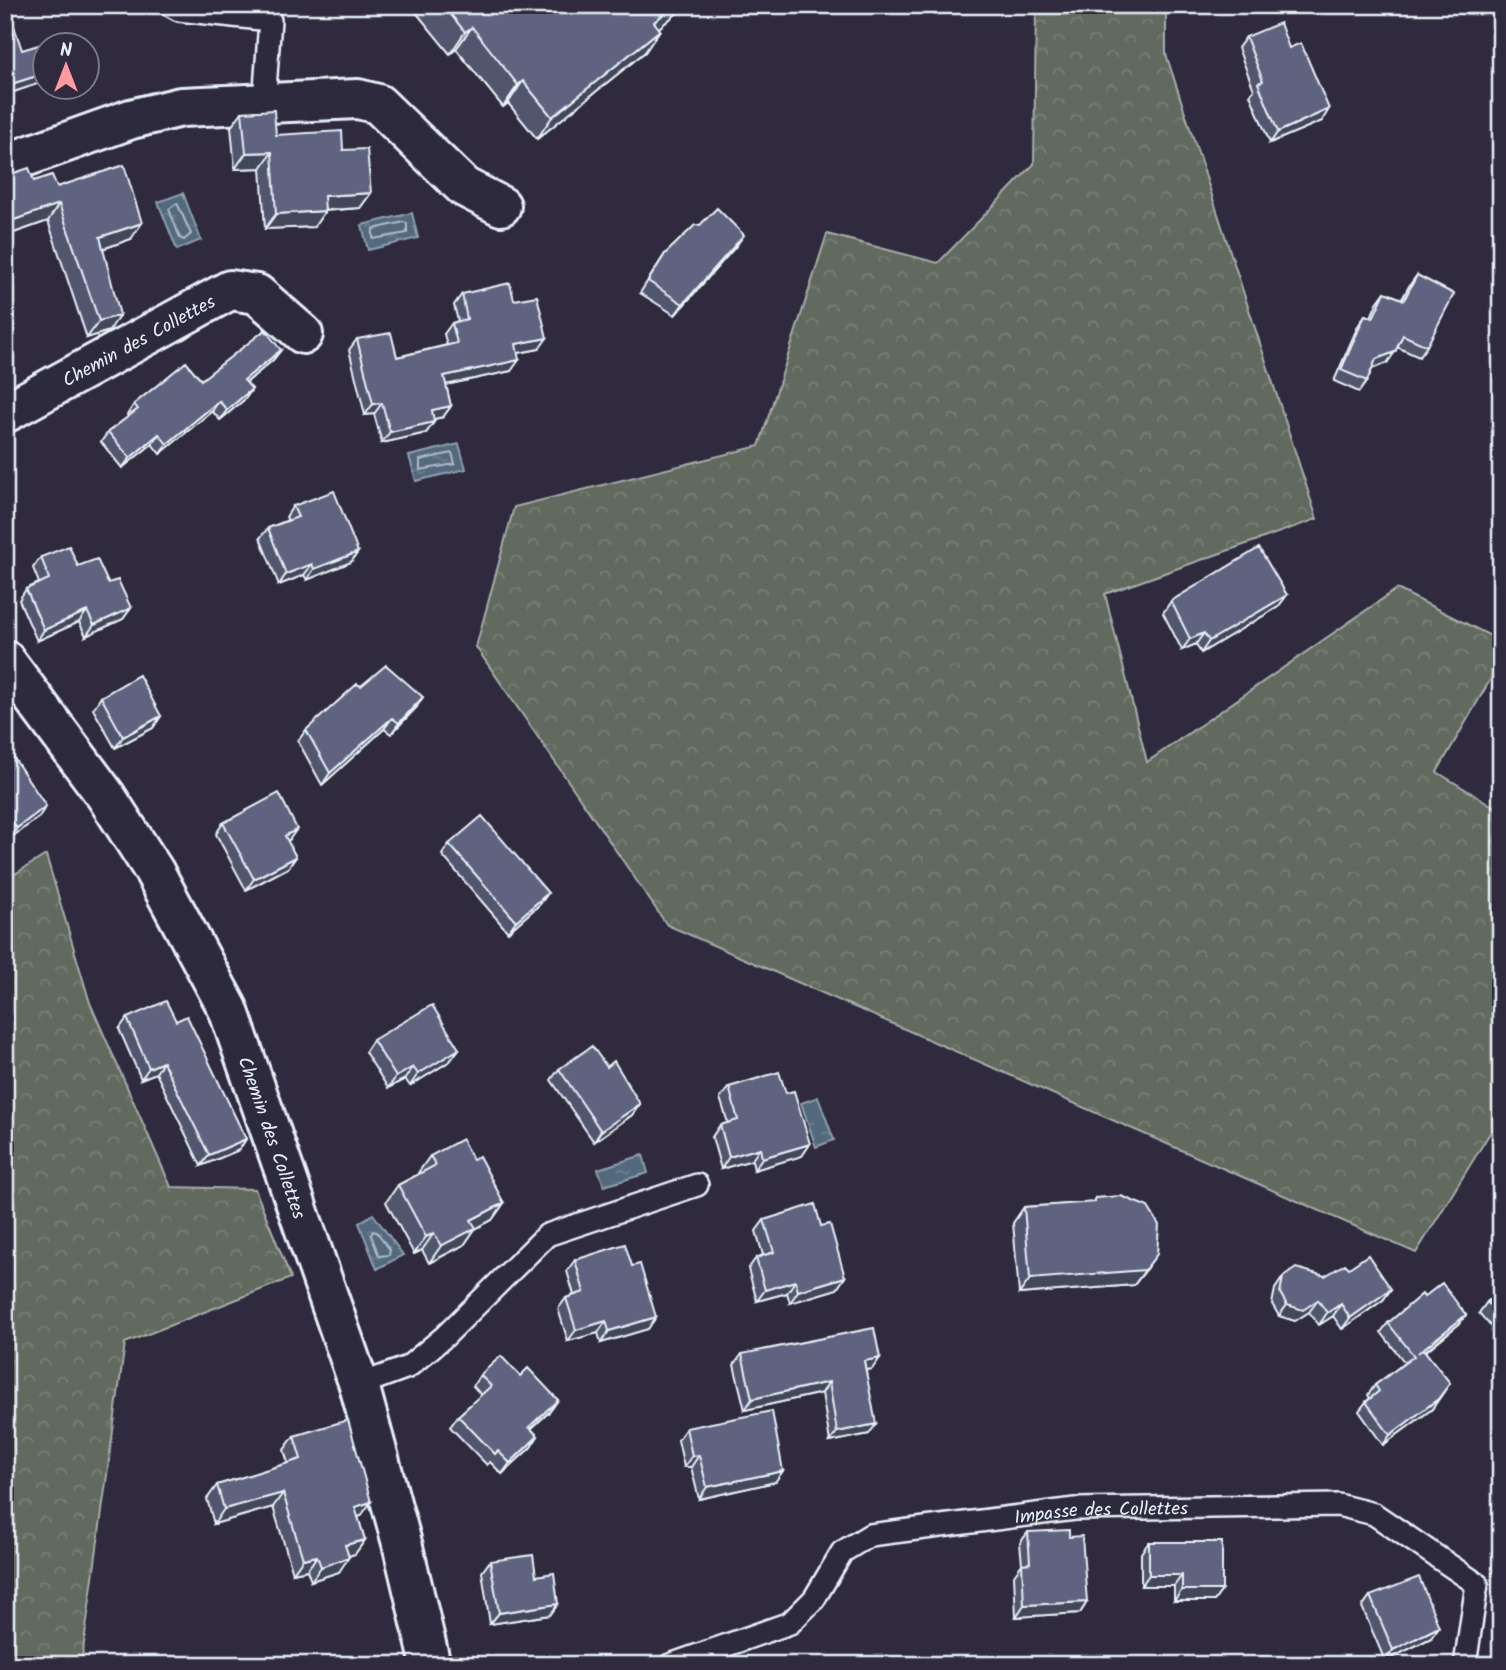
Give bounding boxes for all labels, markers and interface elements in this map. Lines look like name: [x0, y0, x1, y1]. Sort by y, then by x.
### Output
north arrow: [32, 32, 102, 102]
text: N: [60, 36, 72, 66]
street label: Chemin des Collettes: [57, 288, 221, 396]
street label: Chemin des Collettes: [229, 1053, 313, 1224]
street label: Impasse des Collettes: [1012, 1494, 1188, 1534]

